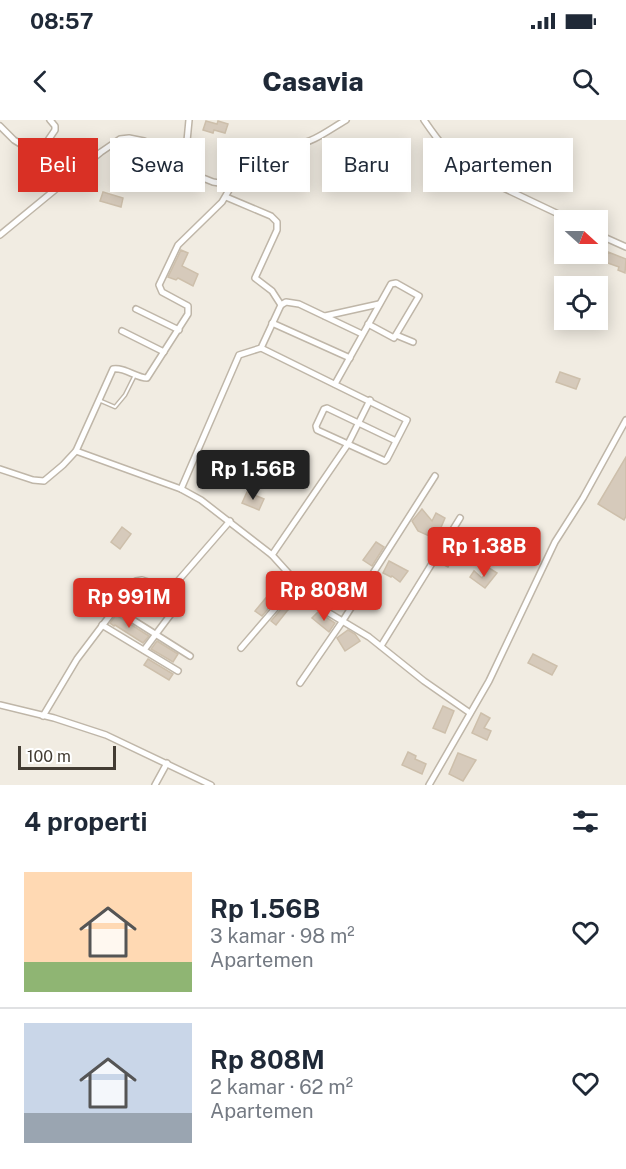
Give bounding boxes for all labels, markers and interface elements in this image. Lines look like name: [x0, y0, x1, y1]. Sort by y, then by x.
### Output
text: 08:57: [30, 8, 93, 34]
icon: back: [24, 65, 57, 98]
text: Casavia: [262, 65, 364, 97]
icon: search: [569, 65, 602, 98]
chip: Beli: [18, 138, 98, 192]
chip: Sewa: [110, 138, 205, 192]
chip: Filter: [217, 138, 310, 192]
chip: Baru: [322, 138, 411, 192]
chip: Apartemen: [423, 138, 573, 192]
north arrow: [554, 210, 608, 264]
map controls: [554, 210, 608, 330]
button: locate: [554, 276, 608, 330]
pin: Rp 1.56B: [191, 450, 315, 501]
text: Rp 1.56B: [211, 457, 295, 481]
pin: Rp 1.38B: [422, 527, 546, 578]
text: Rp 1.38B: [442, 534, 526, 558]
pin: Rp 808M: [269, 571, 379, 622]
pin: Rp 991M: [74, 578, 184, 629]
text: Rp 808M: [280, 578, 368, 602]
text: Rp 991M: [87, 585, 171, 609]
scale bar: [18, 743, 116, 770]
text: 100 m: [27, 747, 71, 766]
icon: filters: [569, 805, 602, 838]
text: 4 properti: [24, 806, 147, 837]
text: Rp 1.56B: [210, 893, 320, 924]
icon: home: [72, 896, 144, 968]
icon: heart: [569, 916, 602, 949]
text: 3 kamar · 98 m²: [210, 924, 355, 948]
text: Apartemen: [210, 948, 314, 972]
text: Rp 808M: [210, 1044, 325, 1075]
icon: home: [72, 1047, 144, 1119]
icon: heart: [569, 1067, 602, 1100]
text: 2 kamar · 62 m²: [210, 1075, 353, 1099]
text: Apartemen: [210, 1099, 314, 1123]

